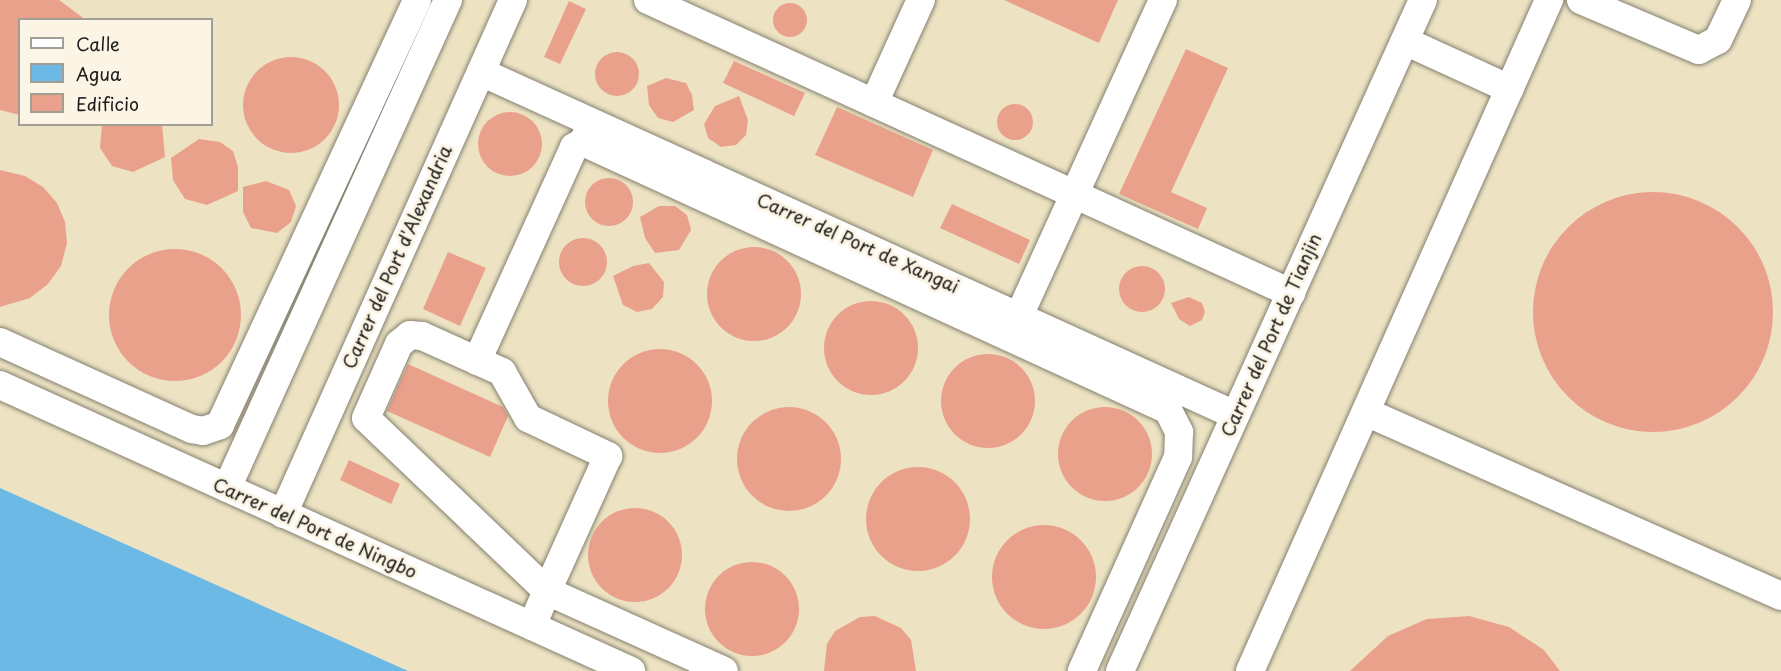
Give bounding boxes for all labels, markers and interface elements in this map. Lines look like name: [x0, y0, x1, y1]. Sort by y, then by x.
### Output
legend: [18, 18, 213, 126]
text: Calle: [76, 30, 120, 57]
text: Agua: [76, 60, 121, 87]
text: Edificio: [76, 90, 139, 117]
street label: Carrer del Port d'Alexandria: [337, 141, 457, 373]
street label: Carrer del Port de Xangai: [753, 188, 963, 298]
street label: Carrer del Port de Tianjin: [1216, 229, 1326, 441]
street label: Carrer del Port de Ningbo: [209, 473, 421, 583]

